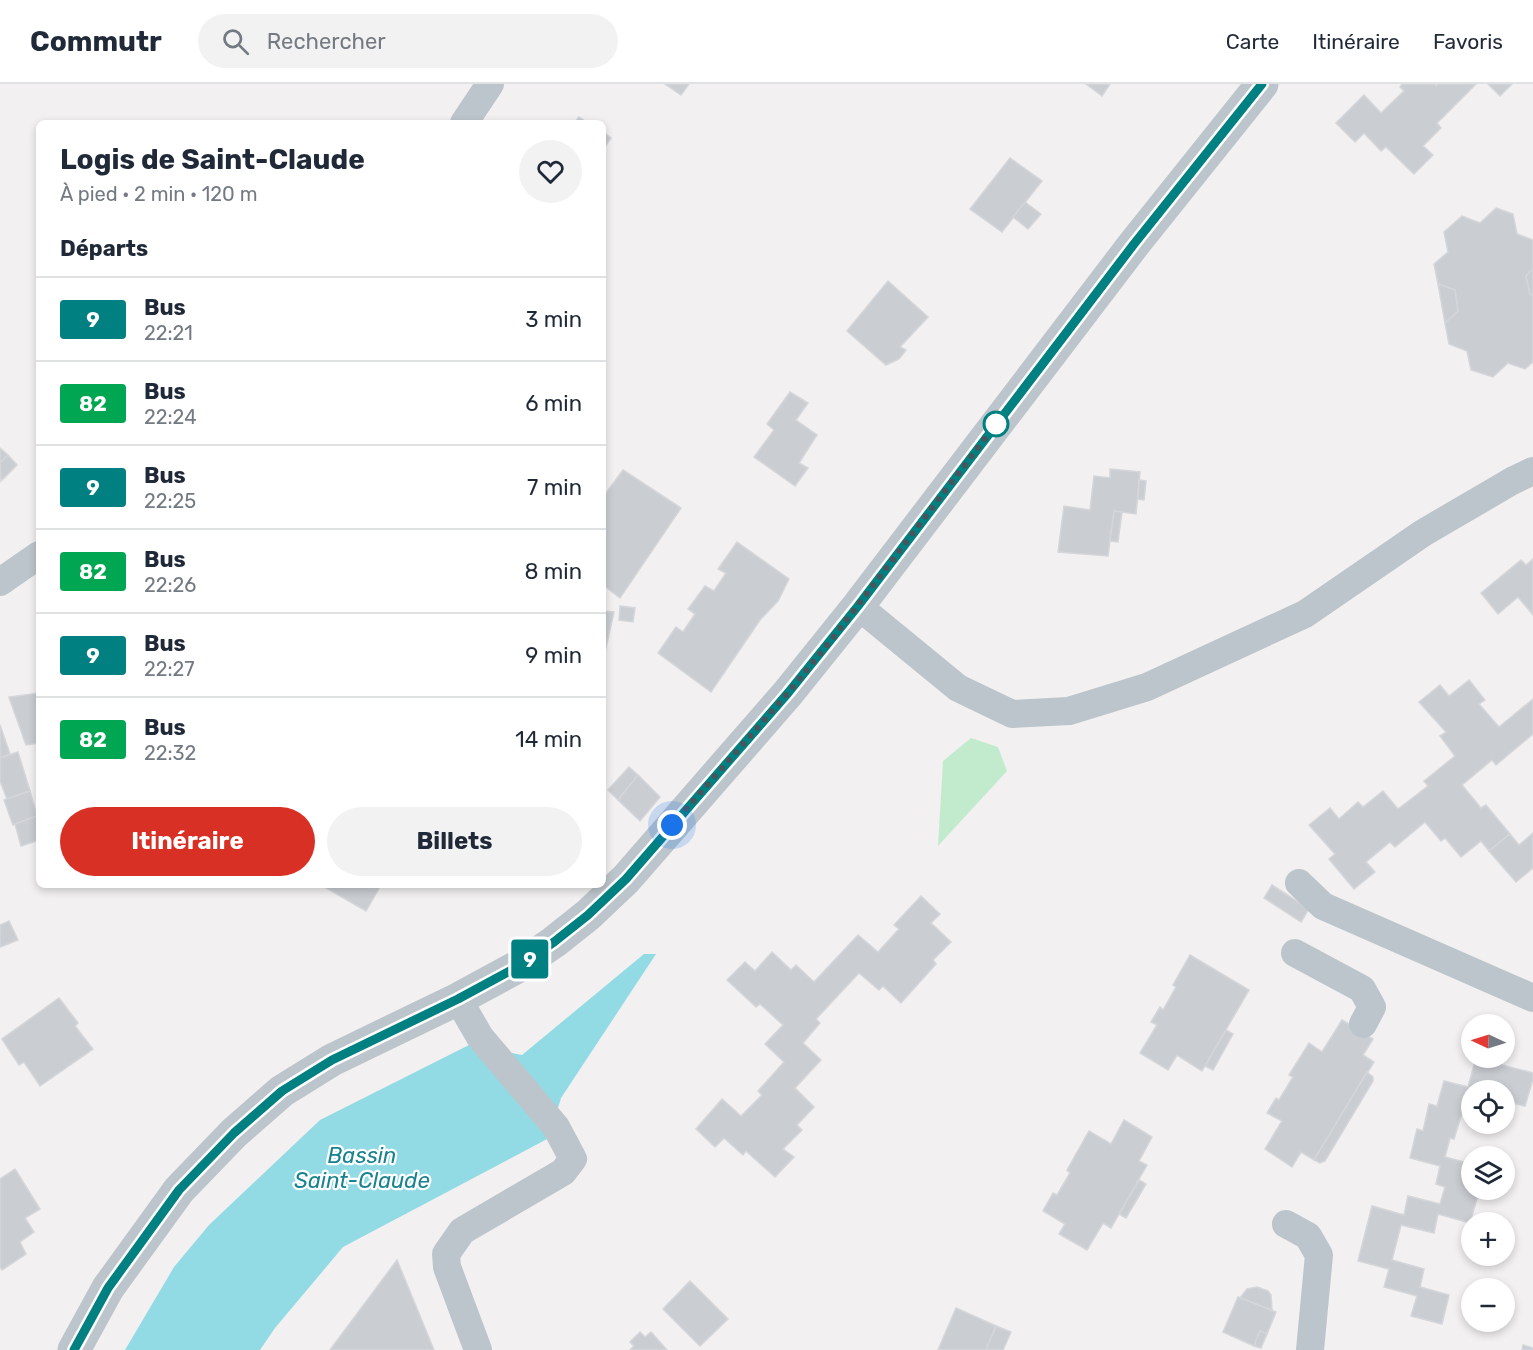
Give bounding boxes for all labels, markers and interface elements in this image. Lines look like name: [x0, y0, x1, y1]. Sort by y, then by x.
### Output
search box: [198, 14, 618, 68]
text: Commutr: [30, 25, 162, 58]
icon: search: [219, 25, 252, 58]
text: Rechercher: [267, 28, 386, 55]
text: Carte: [1226, 29, 1279, 54]
text: Itinéraire: [1312, 29, 1400, 54]
text: Favoris: [1433, 29, 1503, 54]
button: heart: [519, 140, 582, 203]
text: Logis de Saint-Claude: [60, 143, 365, 176]
text: À pied · 2 min · 120 m: [60, 182, 258, 206]
text: Départs: [60, 235, 148, 262]
text: Bus: [144, 294, 186, 321]
text: 3 min: [525, 306, 582, 333]
text: 9: [86, 307, 100, 332]
text: 22:21: [144, 321, 193, 345]
text: Bus: [144, 378, 186, 405]
text: 6 min: [525, 390, 582, 417]
text: 82: [79, 391, 107, 416]
text: 22:24: [144, 405, 197, 429]
unlabelled marker: [983, 411, 1009, 437]
text: Bus: [144, 462, 186, 489]
text: 7 min: [527, 474, 582, 501]
text: 9: [86, 475, 100, 500]
text: 22:25: [144, 489, 196, 513]
text: Bus: [144, 546, 186, 573]
text: 8 min: [524, 558, 582, 585]
text: 82: [79, 559, 107, 584]
text: 22:26: [144, 573, 196, 597]
text: Bus: [144, 630, 186, 657]
text: 9 min: [525, 642, 582, 669]
text: 9: [86, 643, 100, 668]
text: 22:27: [144, 657, 195, 681]
text: Bus: [144, 714, 186, 741]
text: 14 min: [515, 726, 582, 753]
text: 82: [79, 727, 107, 752]
text: 22:32: [144, 741, 196, 765]
button: Itinéraire: [60, 807, 315, 876]
button: Billets: [327, 807, 582, 876]
your location: [657, 810, 687, 840]
line badge: 9: [510, 940, 550, 978]
text: 9: [523, 947, 537, 972]
north arrow: [1461, 1014, 1515, 1068]
map controls: [1461, 1014, 1515, 1332]
button: locate: [1461, 1080, 1515, 1134]
water label: Bassin Saint-Claude: [294, 1142, 430, 1194]
button: layers: [1461, 1146, 1515, 1200]
button: +: [1461, 1212, 1515, 1266]
button: −: [1461, 1278, 1515, 1332]

